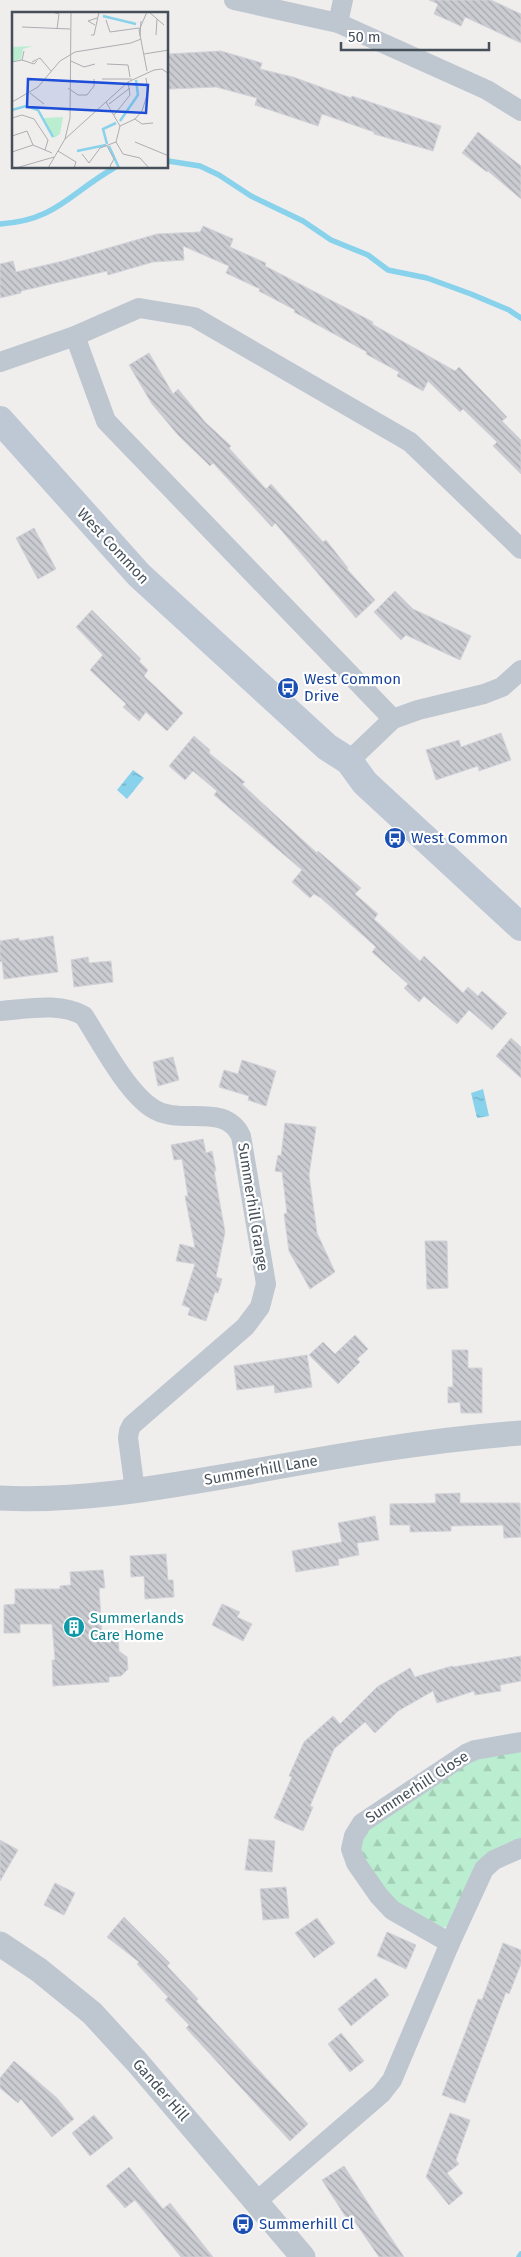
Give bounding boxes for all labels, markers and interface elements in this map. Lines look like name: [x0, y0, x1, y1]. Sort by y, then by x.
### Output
inset map: [12, 12, 169, 169]
scale bar: [341, 20, 488, 52]
text: 50 m: [348, 28, 381, 46]
street label: West Common: [73, 504, 153, 588]
place label: West Common Drive: [304, 670, 401, 705]
bus stop icon: West Common Drive: [276, 676, 300, 700]
bus stop icon: West Common: [383, 826, 407, 850]
place label: West Common: [411, 829, 508, 847]
street label: Summerhill Grange: [234, 1142, 272, 1272]
street label: Summerhill Lane: [203, 1451, 319, 1489]
place label: Summerlands Care Home: [90, 1609, 184, 1644]
building icon: Summerlands Care Home: [62, 1615, 86, 1639]
street label: Summerhill Close: [362, 1747, 472, 1827]
street label: Gander Hill: [129, 2055, 193, 2125]
bus stop icon: Summerhill Cl: [231, 2212, 255, 2236]
place label: Summerhill Cl: [259, 2215, 355, 2233]

